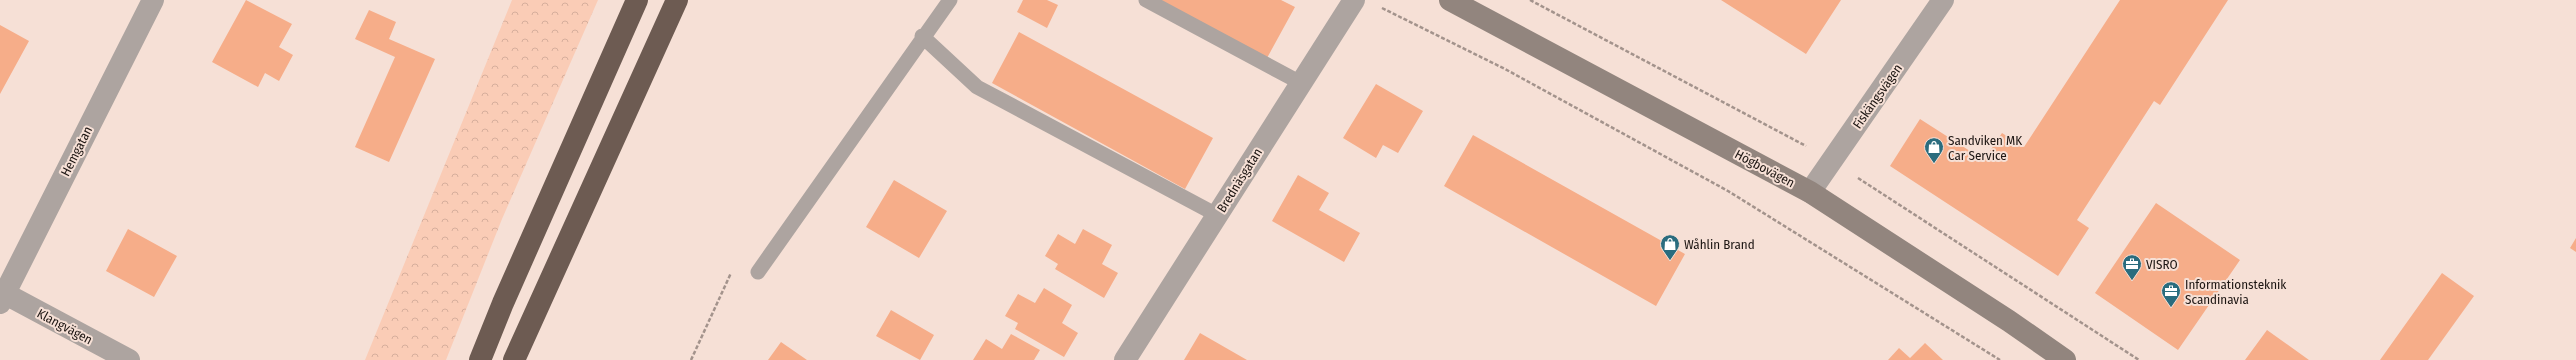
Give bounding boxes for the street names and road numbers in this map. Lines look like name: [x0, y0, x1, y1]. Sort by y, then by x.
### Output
street label: Fiskängsvägen: [1850, 61, 1905, 132]
street label: Hemgatan: [58, 124, 95, 179]
street label: Brednäsgatan: [1214, 145, 1265, 215]
street label: Högbovägen: [1732, 146, 1797, 190]
street label: Klangvägen: [34, 306, 95, 347]

